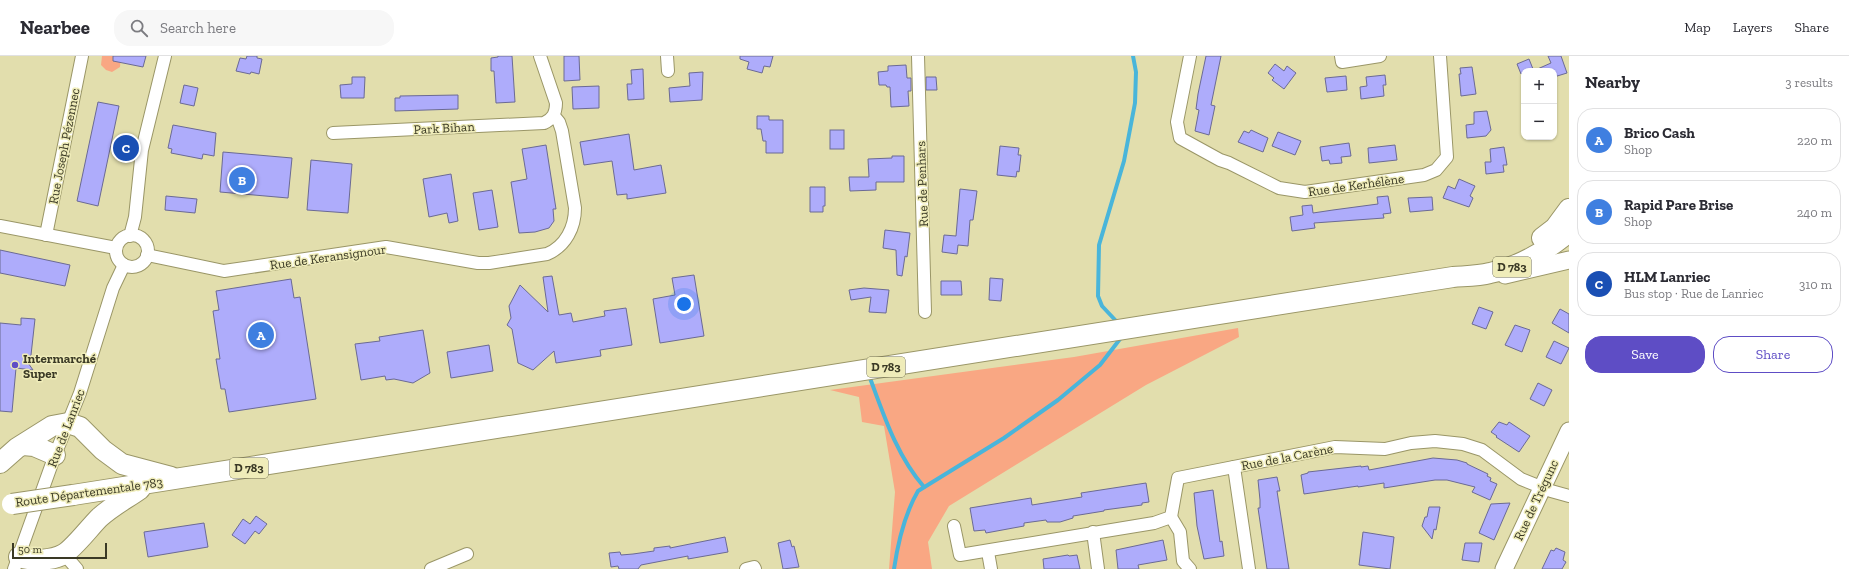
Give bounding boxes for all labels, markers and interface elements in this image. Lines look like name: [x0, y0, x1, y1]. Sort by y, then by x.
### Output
search box: [114, 10, 394, 46]
text: Nearbee: [20, 16, 90, 39]
icon: search: [128, 17, 150, 39]
text: Search here: [160, 19, 236, 37]
text: Map: [1684, 19, 1711, 36]
text: Layers: [1733, 19, 1772, 36]
text: Share: [1794, 19, 1829, 36]
map controls: [1521, 68, 1557, 140]
button: +: [1521, 68, 1557, 104]
text: Nearby: [1585, 72, 1640, 92]
text: 3 results: [1785, 75, 1833, 90]
street label: Rue Joseph Pézennec: [45, 87, 83, 205]
button: −: [1521, 104, 1557, 140]
street label: Park Bihan: [413, 119, 476, 137]
text: Brico Cash: [1624, 124, 1695, 142]
pin: C: [113, 133, 139, 163]
text: A: [1595, 133, 1603, 148]
text: 220 m: [1797, 133, 1832, 148]
street label: Rue de Penhars: [913, 140, 931, 227]
text: Shop: [1624, 142, 1652, 157]
pin: B: [229, 165, 255, 195]
street label: Rue de Kerhélène: [1307, 171, 1405, 199]
text: Rapid Pare Brise: [1624, 196, 1733, 214]
text: B: [1595, 205, 1603, 220]
text: 240 m: [1797, 205, 1832, 220]
text: Shop: [1624, 214, 1652, 229]
street label: Rue de Keransignour: [269, 241, 387, 273]
road number: D 783: [1493, 257, 1531, 277]
text: HLM Lanriec: [1624, 268, 1710, 286]
text: C: [1595, 277, 1603, 292]
text: 310 m: [1799, 277, 1832, 292]
text: Bus stop · Rue de Lanriec: [1624, 286, 1763, 301]
your location: [674, 294, 694, 314]
pin: A: [248, 320, 274, 350]
button: Save: [1585, 336, 1705, 373]
button: Share: [1713, 336, 1833, 373]
place label: Intermarché Super: [23, 351, 97, 381]
road number: D 783: [867, 357, 905, 377]
marker: Intermarché Super: [10, 360, 20, 370]
street label: Rue de Lanriec: [44, 387, 88, 469]
street label: Rue de la Carène: [1240, 441, 1334, 473]
street label: Rue de Trégunc: [1511, 457, 1561, 543]
road number: D 783: [230, 458, 268, 478]
street label: Route Départementale 783: [14, 474, 164, 510]
scale bar: [12, 541, 107, 560]
text: 50 m: [18, 543, 42, 556]

